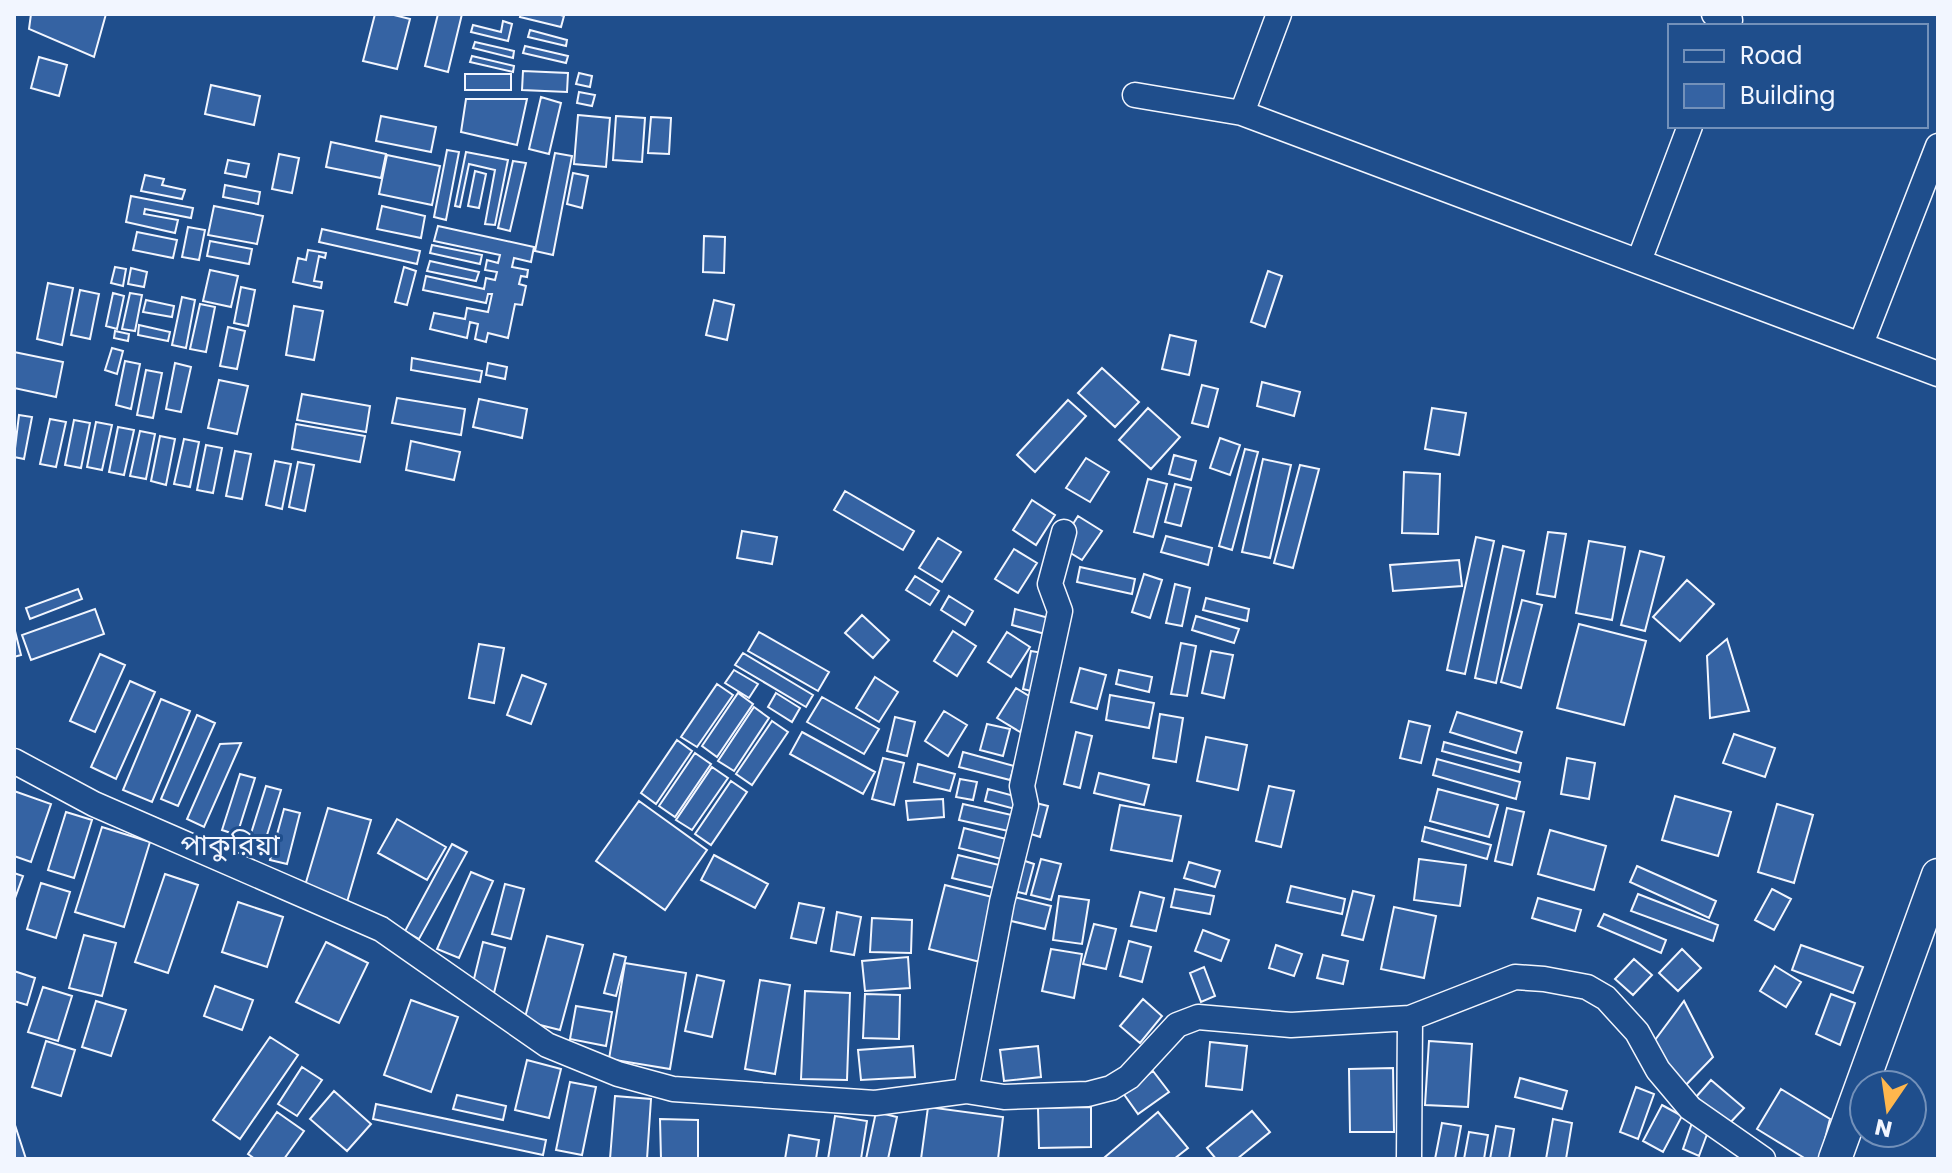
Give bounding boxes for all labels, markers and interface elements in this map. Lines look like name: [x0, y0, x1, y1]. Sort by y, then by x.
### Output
legend: [1668, 24, 1928, 128]
text: Road: [1740, 39, 1802, 72]
text: Building: [1740, 79, 1836, 112]
district label: পাকুরিয়া: [180, 826, 280, 865]
north arrow: [1848, 1069, 1928, 1149]
text: N: [1872, 1111, 1895, 1145]

